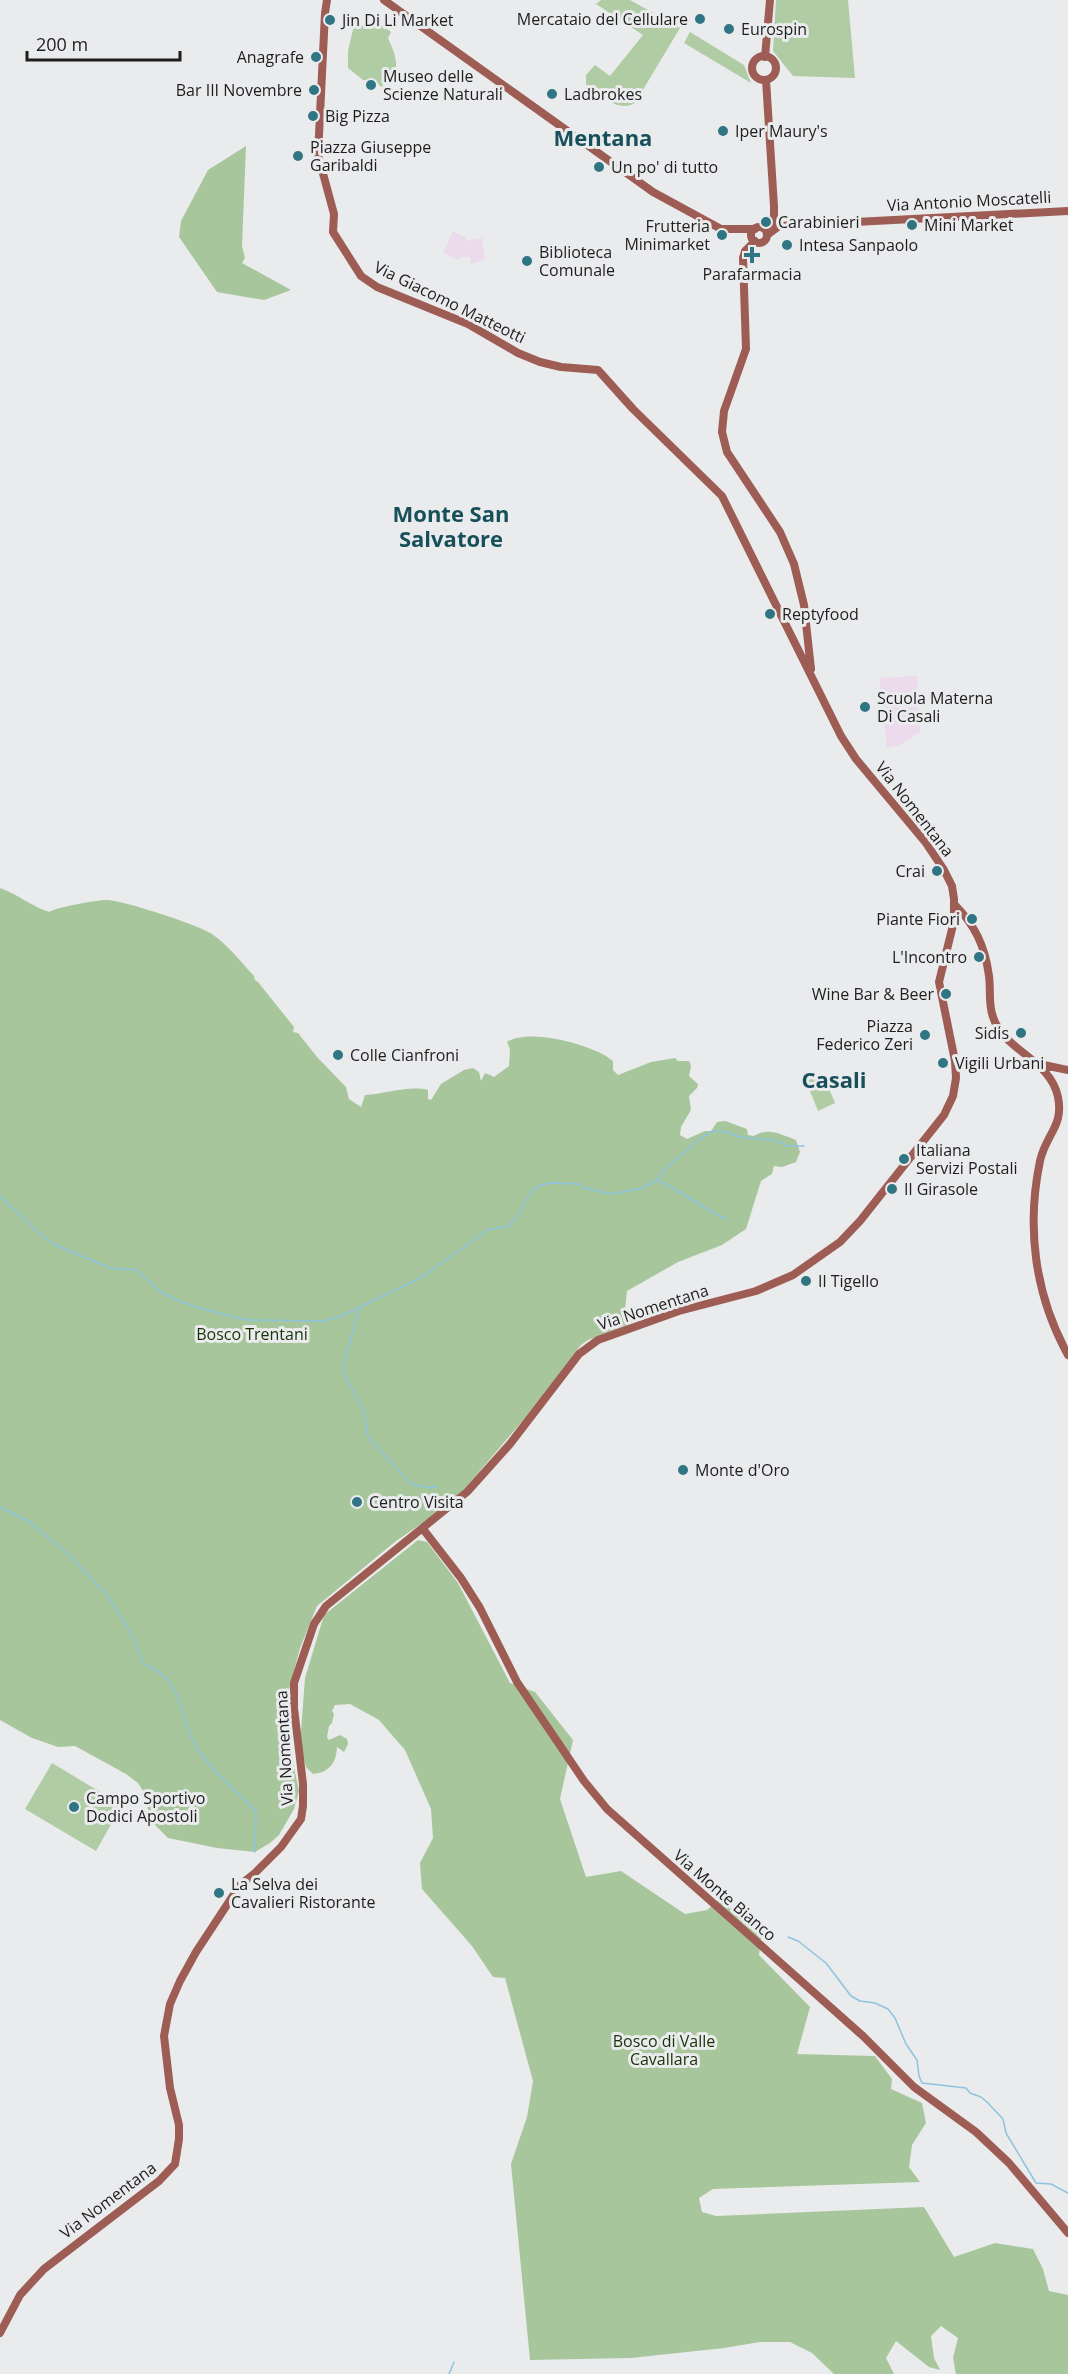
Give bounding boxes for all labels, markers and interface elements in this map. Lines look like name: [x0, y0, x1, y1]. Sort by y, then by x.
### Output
place label: Mercataio del Cellulare: [517, 8, 688, 30]
place label: Jin Di Li Market: [340, 9, 454, 31]
marker: Mercataio del Cellulare: [693, 12, 707, 26]
marker: Jin Di Li Market: [323, 13, 337, 27]
place label: Eurospin: [741, 18, 807, 40]
marker: Eurospin: [722, 22, 736, 36]
scale bar: [27, 24, 180, 62]
text: 200 m: [36, 32, 88, 56]
place label: Anagrafe: [237, 46, 304, 68]
marker: Anagrafe: [309, 50, 323, 64]
place label: Museo delle Scienze Naturali: [383, 65, 503, 105]
marker: Museo delle Scienze Naturali: [364, 78, 378, 92]
place label: Bar III Novembre: [176, 79, 302, 101]
marker: Bar III Novembre: [307, 83, 321, 97]
place label: Ladbrokes: [564, 83, 642, 105]
marker: Ladbrokes: [545, 87, 559, 101]
place label: Big Pizza: [325, 105, 390, 127]
marker: Big Pizza: [306, 109, 320, 123]
place label: Iper Maury's: [735, 120, 828, 142]
district label: Mentana: [554, 122, 652, 152]
marker: Iper Maury's: [716, 124, 730, 138]
place label: Piazza Giuseppe Garibaldi: [310, 136, 431, 176]
marker: Piazza Giuseppe Garibaldi: [291, 149, 305, 163]
place label: Un po' di tutto: [611, 156, 718, 178]
marker: Un po' di tutto: [592, 160, 606, 174]
street label: Via Antonio Moscatelli: [886, 186, 1052, 216]
place label: Carabinieri: [778, 211, 860, 233]
place label: Mini Market: [924, 214, 1014, 236]
place label: Frutteria Minimarket: [624, 215, 710, 255]
marker: Carabinieri: [759, 215, 773, 229]
marker: Mini Market: [905, 218, 919, 232]
marker: Frutteria Minimarket: [715, 228, 729, 242]
place label: Intesa Sanpaolo: [799, 234, 918, 256]
marker: Intesa Sanpaolo: [780, 238, 794, 252]
place label: Biblioteca Comunale: [539, 241, 615, 281]
marker: Parafarmacia: [745, 248, 759, 262]
marker: Biblioteca Comunale: [520, 254, 534, 268]
street label: Via Giacomo Matteotti: [371, 256, 529, 348]
place label: Parafarmacia: [702, 263, 802, 285]
district label: Monte San Salvatore: [393, 498, 509, 553]
place label: Reptyfood: [782, 603, 859, 625]
marker: Reptyfood: [763, 607, 777, 621]
place label: Scuola Materna Di Casali: [877, 687, 993, 727]
marker: Scuola Materna Di Casali: [858, 700, 872, 714]
street label: Via Nomentana: [871, 757, 959, 861]
place label: Crai: [895, 860, 925, 882]
marker: Crai: [930, 864, 944, 878]
place label: Piante Fiori: [876, 908, 960, 930]
marker: Piante Fiori: [965, 912, 979, 926]
place label: L'Incontro: [892, 946, 967, 968]
marker: L'Incontro: [972, 950, 986, 964]
place label: Wine Bar & Beer: [812, 983, 934, 1005]
marker: Wine Bar & Beer: [939, 987, 953, 1001]
place label: Piazza Federico Zeri: [816, 1015, 913, 1055]
place label: Sidis: [975, 1022, 1009, 1044]
marker: Sidis: [1014, 1026, 1028, 1040]
marker: Piazza Federico Zeri: [918, 1028, 932, 1042]
place label: Colle Cianfroni: [350, 1044, 459, 1066]
marker: Colle Cianfroni: [331, 1048, 345, 1062]
place label: Vigili Urbani: [955, 1052, 1044, 1074]
marker: Vigili Urbani: [936, 1056, 950, 1070]
district label: Casali: [802, 1064, 866, 1094]
place label: Italiana Servizi Postali: [916, 1139, 1018, 1179]
marker: Italiana Servizi Postali: [897, 1152, 911, 1166]
place label: Il Girasole: [904, 1178, 978, 1200]
marker: Il Girasole: [885, 1182, 899, 1196]
place label: Il Tigello: [818, 1270, 879, 1292]
marker: Il Tigello: [799, 1274, 813, 1288]
street label: Via Nomentana: [595, 1279, 711, 1335]
park label: Bosco Trentani: [196, 1323, 308, 1345]
place label: Monte d'Oro: [695, 1459, 790, 1481]
marker: Monte d'Oro: [676, 1463, 690, 1477]
place label: Centro Visita: [369, 1491, 464, 1513]
marker: Centro Visita: [350, 1495, 364, 1509]
street label: Via Nomentana: [270, 1690, 298, 1806]
place label: Campo Sportivo Dodici Apostoli: [86, 1787, 205, 1827]
marker: Campo Sportivo Dodici Apostoli: [67, 1800, 81, 1814]
street label: Via Monte Bianco: [669, 1844, 781, 1946]
place label: La Selva dei Cavalieri Ristorante: [231, 1873, 375, 1913]
marker: La Selva dei Cavalieri Ristorante: [212, 1886, 226, 1900]
park label: Bosco di Valle Cavallara: [613, 2030, 715, 2070]
street label: Via Nomentana: [55, 2157, 161, 2243]

